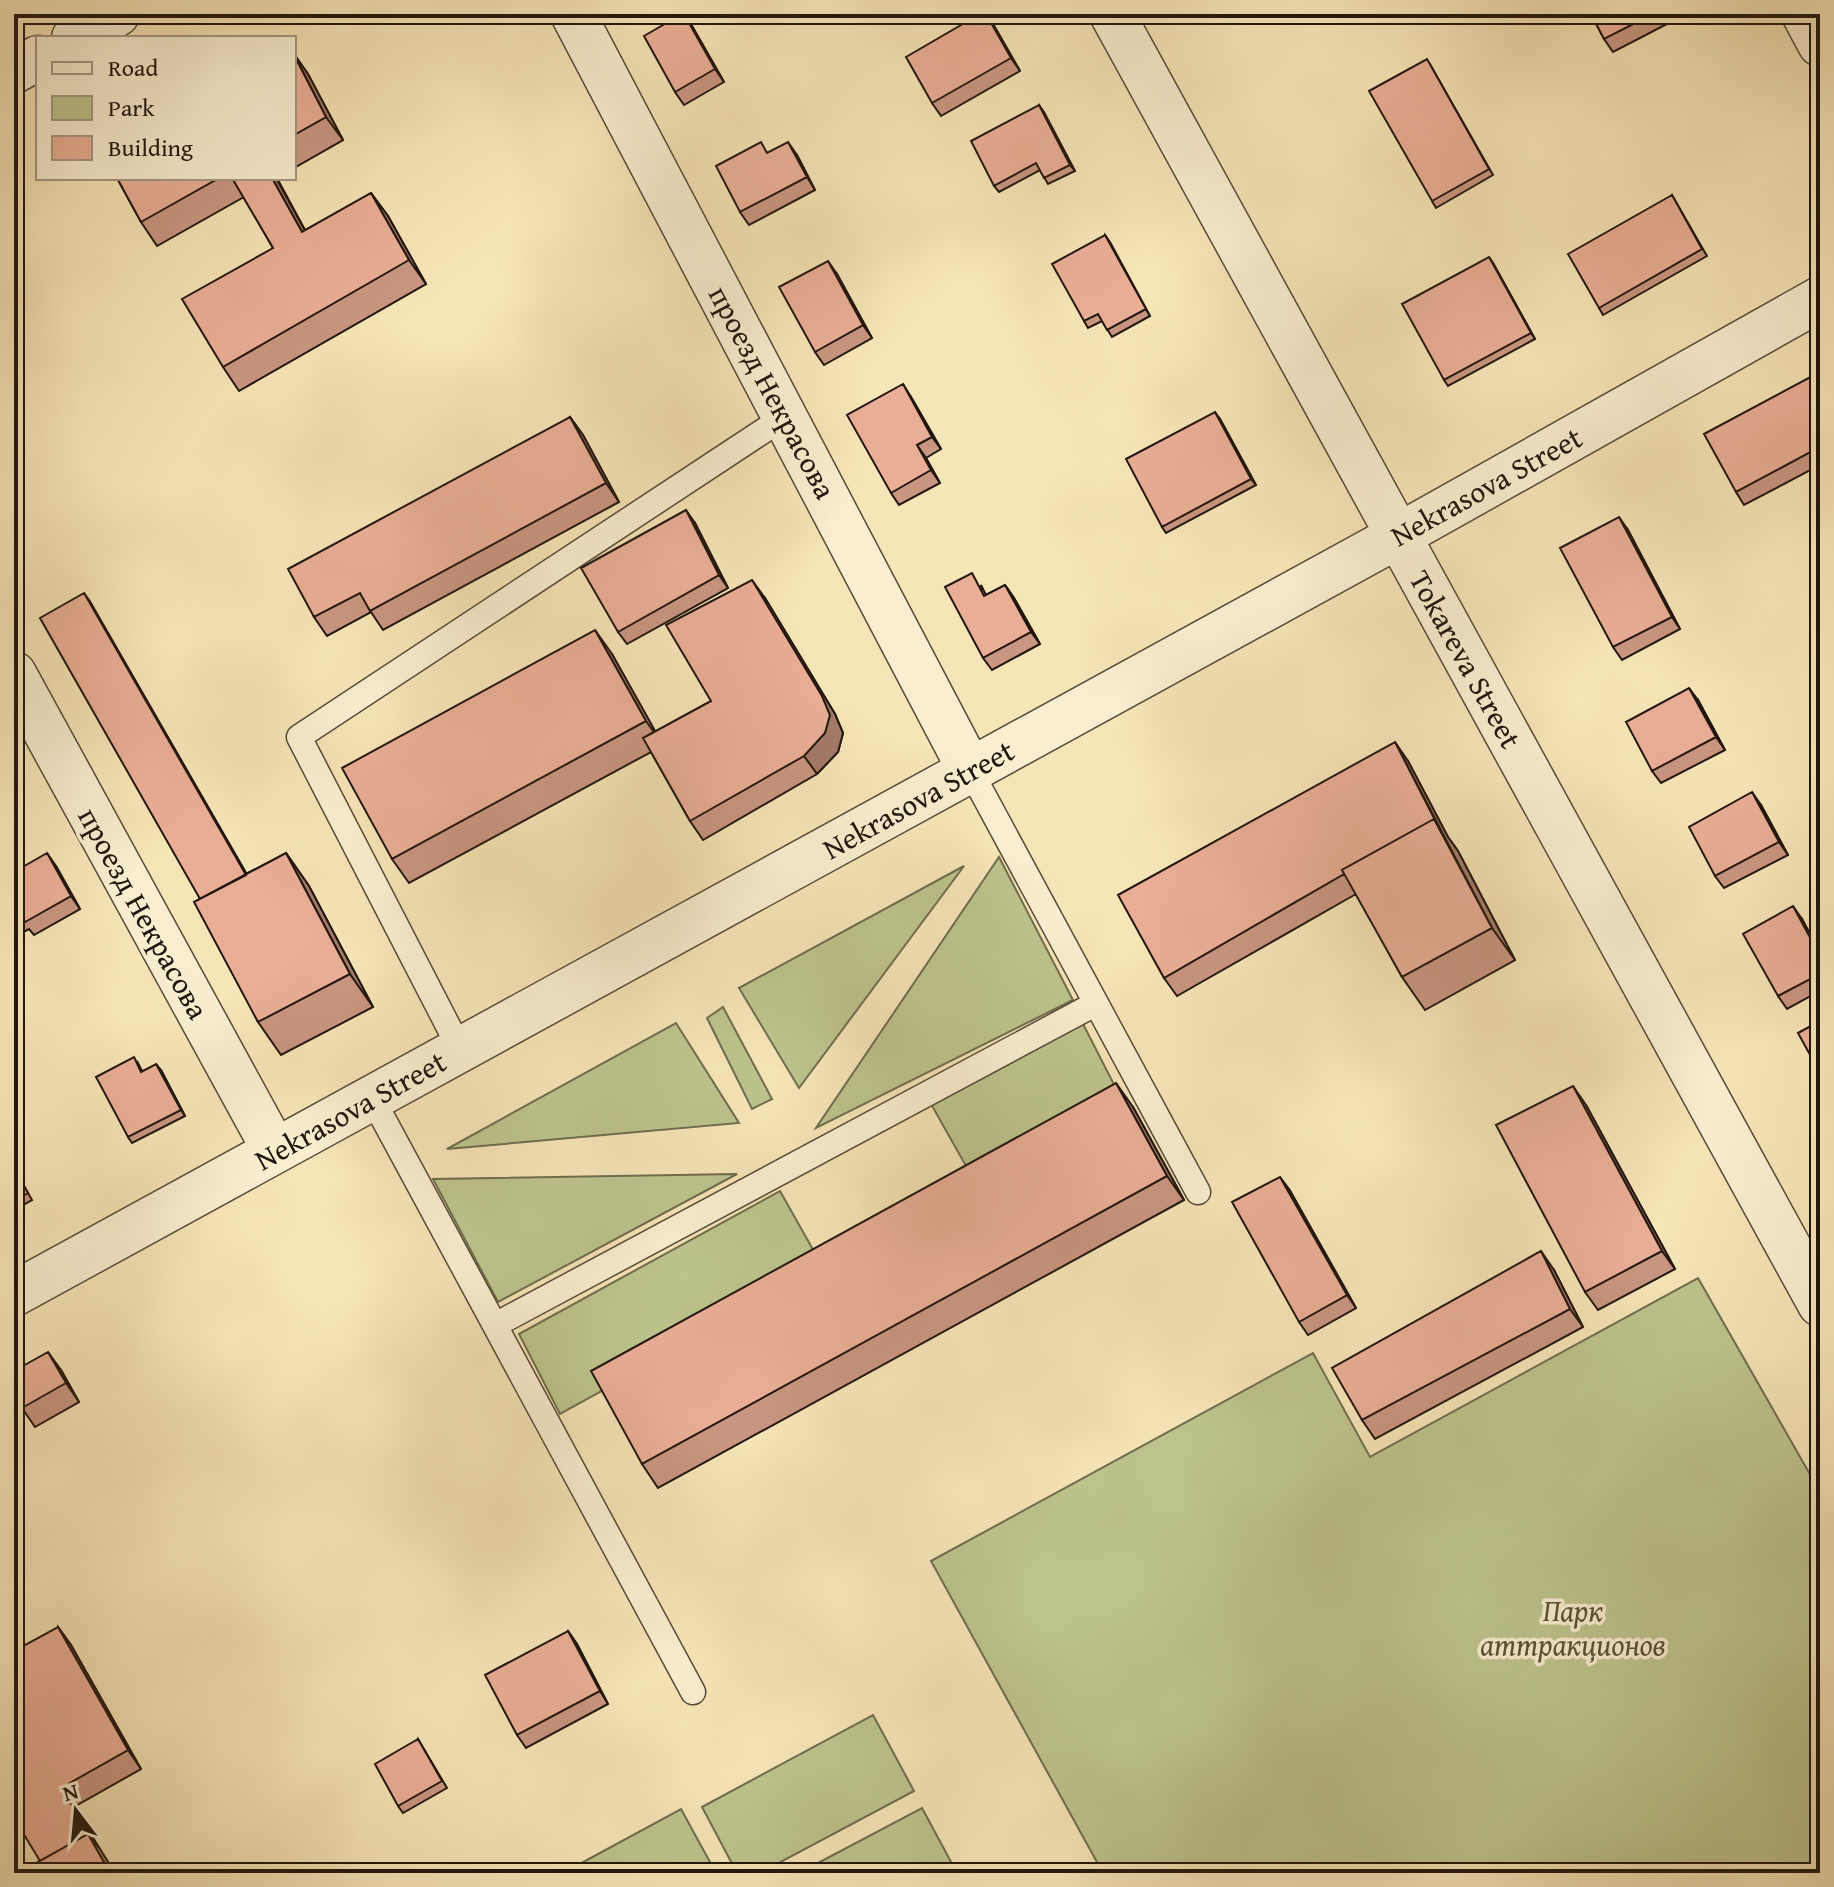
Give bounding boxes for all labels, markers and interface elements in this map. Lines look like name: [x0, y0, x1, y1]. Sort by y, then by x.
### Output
legend: [36, 36, 296, 180]
text: Road: [108, 50, 158, 85]
text: Park: [108, 90, 155, 125]
text: Building: [108, 130, 193, 165]
street label: проезд Некрасова: [698, 277, 848, 507]
street label: Nekrasova Street: [1382, 415, 1590, 557]
street label: Tokareva Street: [1399, 562, 1533, 756]
street label: Nekrasova Street: [814, 728, 1022, 870]
street label: проезд Некрасова: [68, 799, 221, 1028]
street label: Nekrasova Street: [246, 1039, 454, 1181]
park label: Парк аттракционов: [1480, 1588, 1666, 1666]
north arrow: [36, 1771, 116, 1851]
text: N: [59, 1774, 82, 1809]

